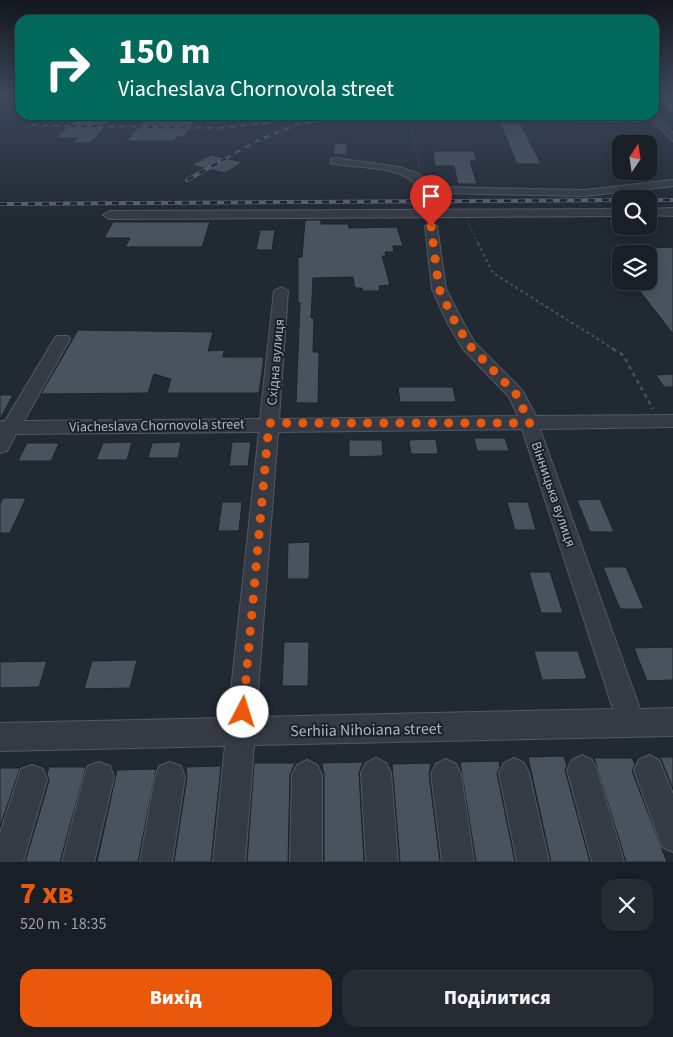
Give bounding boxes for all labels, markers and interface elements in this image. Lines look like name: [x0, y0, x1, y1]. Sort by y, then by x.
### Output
text: 150 m: [118, 27, 210, 77]
icon: right: [35, 35, 100, 100]
text: Viacheslava Chornovola street: [118, 73, 394, 105]
north arrow: [612, 135, 658, 180]
map controls: [612, 135, 657, 290]
pin: [410, 175, 452, 226]
icon: arrive: [417, 182, 445, 210]
button: search: [612, 190, 657, 235]
button: layers: [612, 245, 657, 290]
street label: Східна вулиця: [262, 318, 290, 406]
street label: Viacheslava Chornovola street: [69, 414, 245, 438]
street label: Вінницька вулиця: [526, 439, 580, 550]
position arrow: [216, 685, 268, 737]
street label: Serhiia Nihoiana street: [290, 718, 443, 742]
text: 7 хв: [20, 872, 74, 915]
button: close: [601, 879, 653, 931]
text: 520 m · 18:35: [20, 913, 107, 935]
button: Вихід: [20, 969, 332, 1027]
button: Поділитися: [342, 969, 653, 1027]

